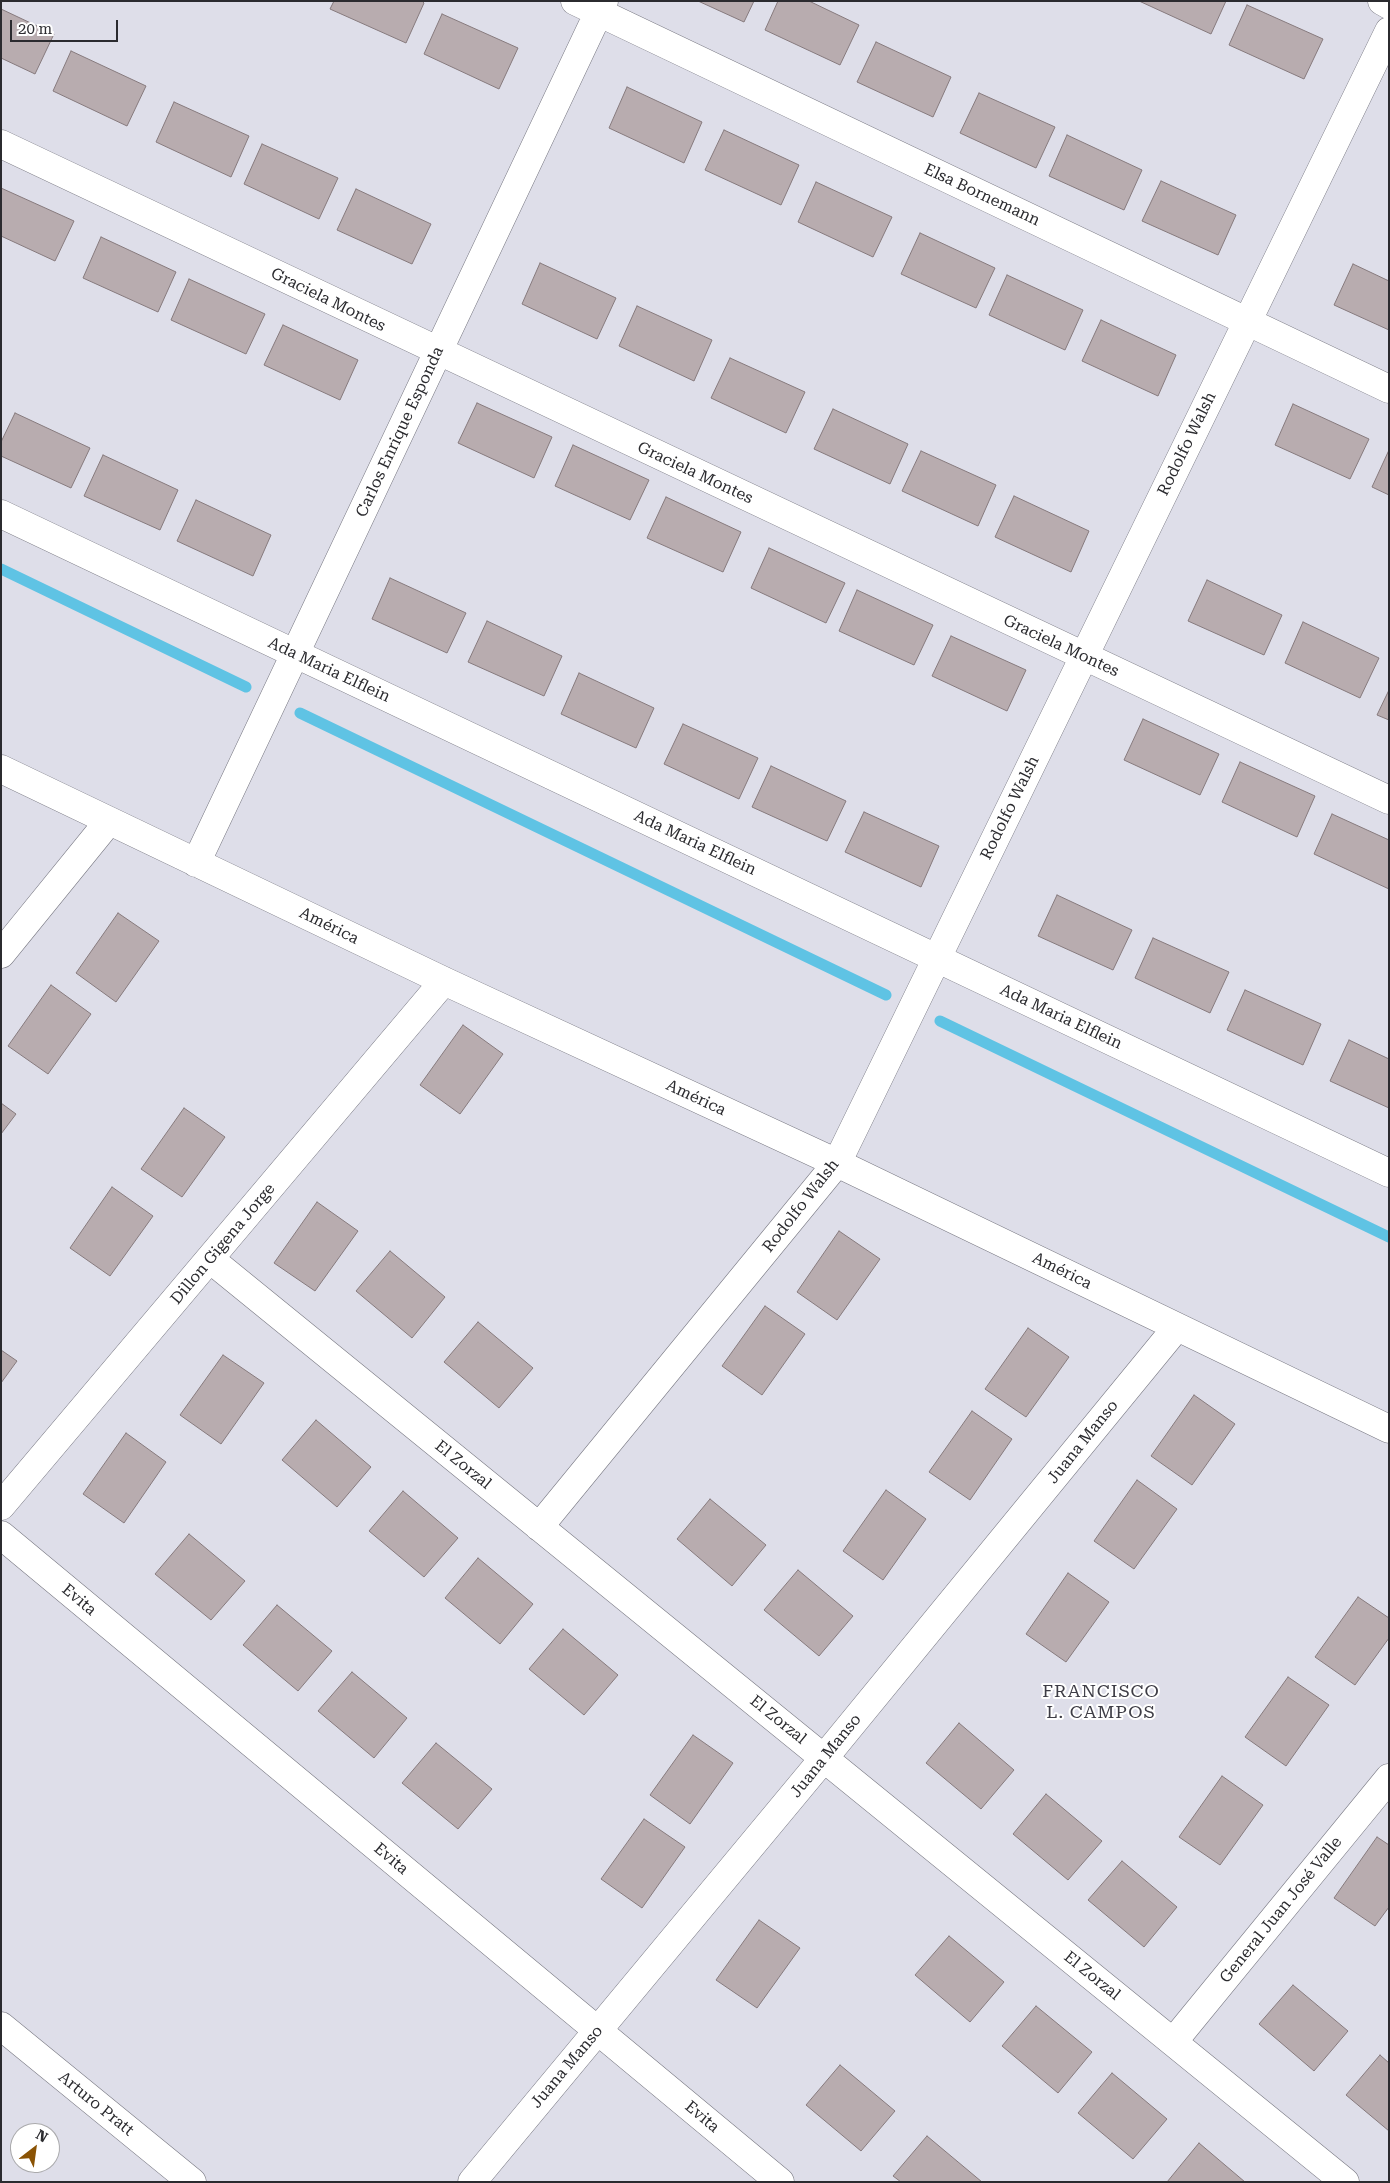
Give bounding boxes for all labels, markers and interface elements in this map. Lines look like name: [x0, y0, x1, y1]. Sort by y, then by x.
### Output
scale bar: [12, 10, 120, 42]
text: 20 m: [18, 20, 52, 38]
street label: Elsa Bornemann: [921, 160, 1043, 230]
street label: Graciela Montes: [268, 264, 388, 336]
street label: Carlos Enrique Esponda: [352, 344, 448, 520]
street label: Rodolfo Walsh: [1154, 389, 1220, 499]
street label: Graciela Montes: [634, 438, 756, 508]
street label: Graciela Montes: [1000, 611, 1122, 681]
street label: Ada Maria Elflein: [265, 633, 393, 707]
street label: Rodolfo Walsh: [977, 753, 1043, 863]
street label: Ada Maria Elflein: [631, 806, 759, 880]
street label: América: [296, 903, 362, 949]
street label: Ada Maria Elflein: [997, 980, 1125, 1054]
street label: América: [663, 1076, 729, 1120]
street label: Rodolfo Walsh: [759, 1156, 843, 1256]
street label: Dillon Gigena Jorge: [167, 1180, 279, 1308]
street label: América: [1029, 1248, 1095, 1294]
street label: Juana Manso: [1043, 1396, 1123, 1488]
street label: El Zorzal: [431, 1436, 495, 1494]
street label: Evita: [58, 1580, 100, 1620]
district label: FRANCISCO L. CAMPOS: [1041, 1681, 1161, 1724]
street label: El Zorzal: [746, 1691, 810, 1749]
street label: Juana Manso: [786, 1710, 866, 1802]
street label: General Juan José Valle: [1216, 1833, 1346, 1987]
street label: Evita: [370, 1839, 412, 1879]
street label: El Zorzal: [1060, 1947, 1124, 2005]
street label: Juana Manso: [527, 2022, 607, 2112]
street label: Arturo Pratt: [54, 2068, 138, 2140]
street label: Evita: [681, 2097, 723, 2137]
north arrow: [10, 2123, 60, 2173]
text: N: [33, 2126, 51, 2145]

